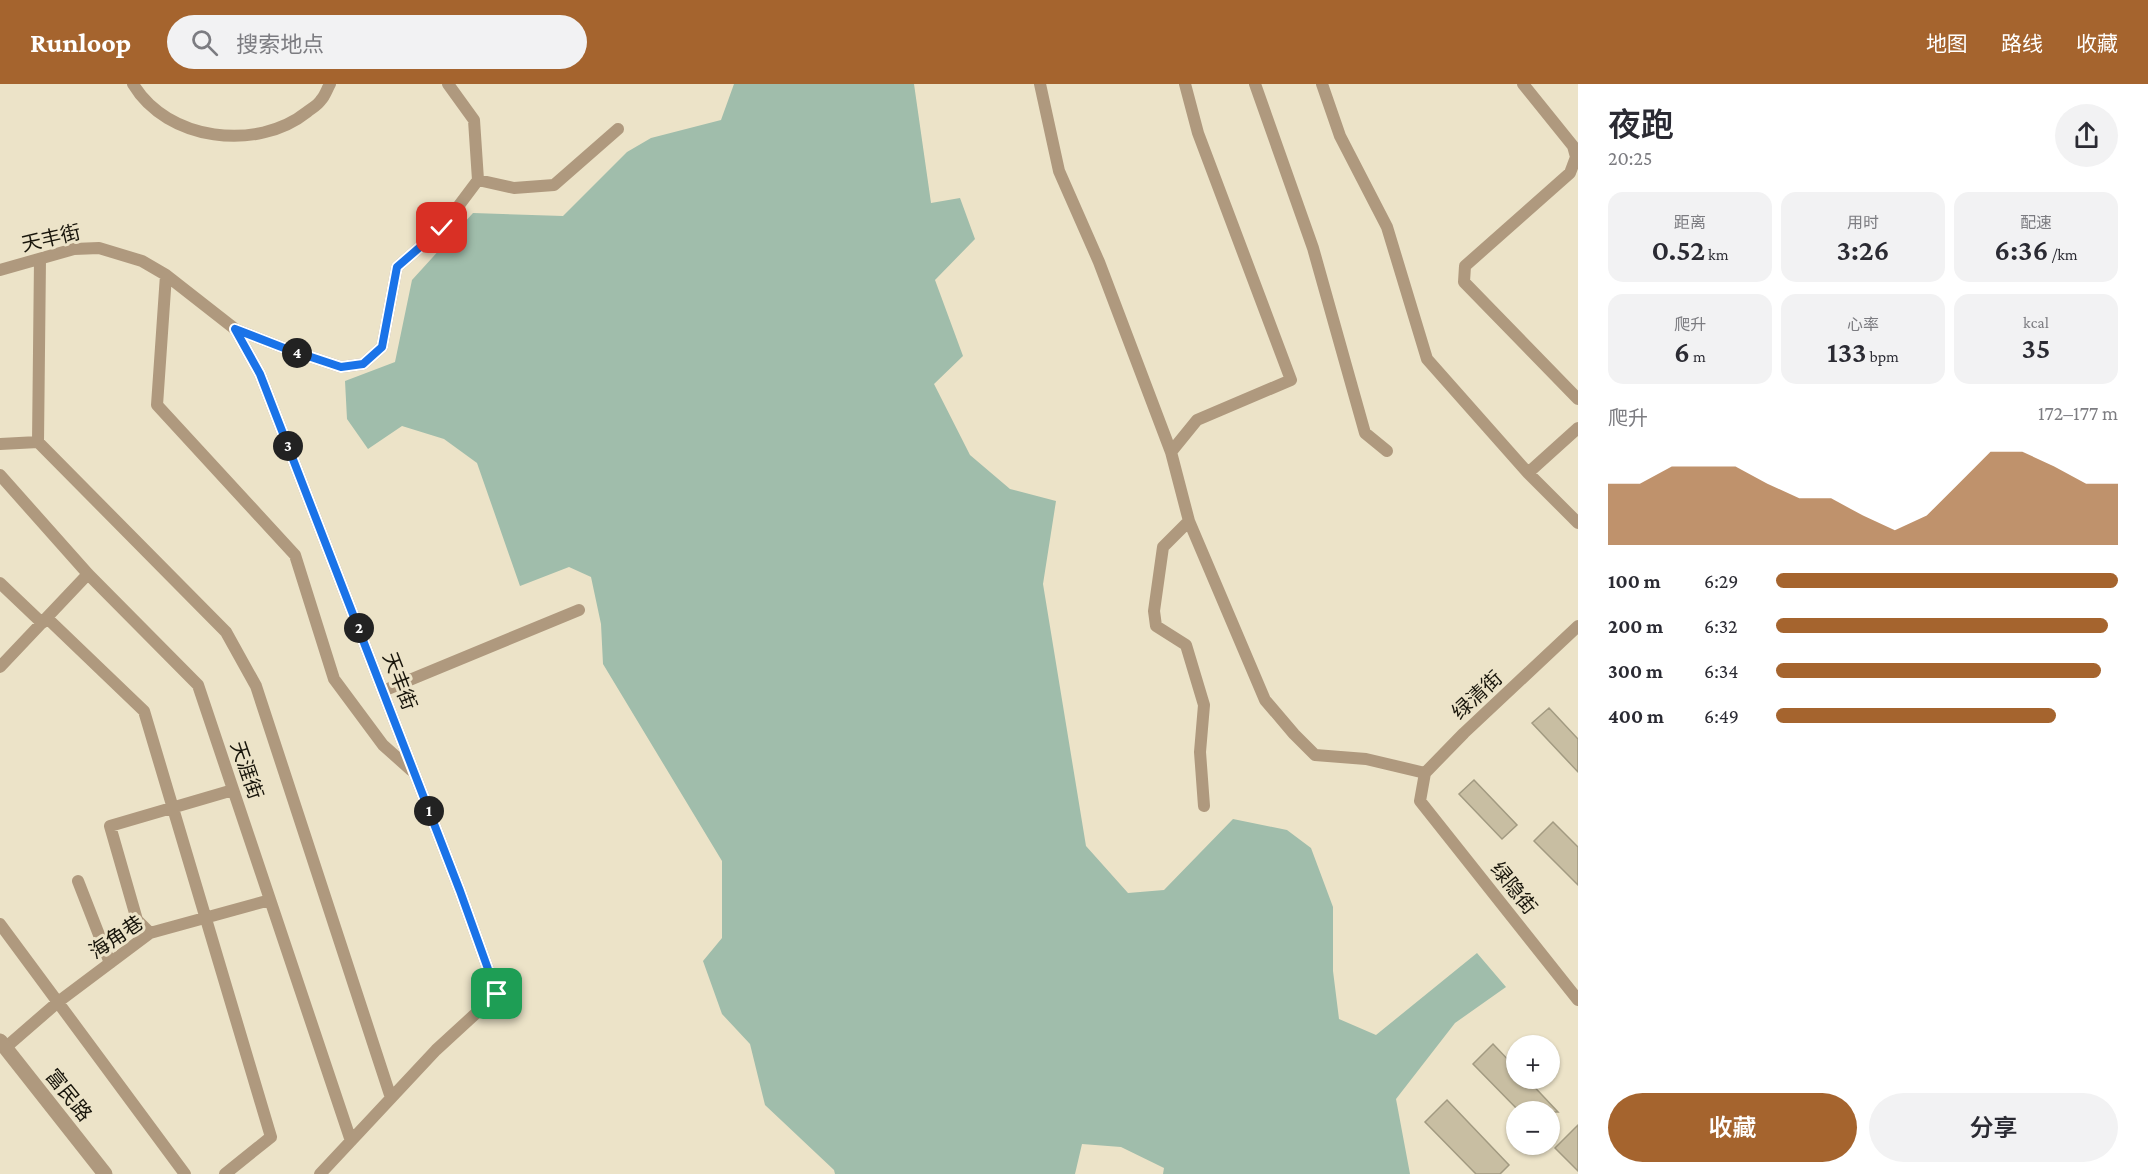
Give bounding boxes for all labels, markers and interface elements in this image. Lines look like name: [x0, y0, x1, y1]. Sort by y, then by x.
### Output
search box: [167, 15, 587, 69]
icon: search: [188, 26, 221, 59]
text: Runloop: [30, 27, 131, 58]
text: 搜索地点: [236, 32, 324, 57]
text: 地图: [1926, 32, 1968, 56]
text: 路线: [2001, 32, 2043, 56]
text: 收藏: [2076, 32, 2118, 56]
button: share: [2055, 104, 2118, 167]
text: 夜跑: [1608, 106, 1674, 143]
text: 20:25: [1608, 147, 1652, 169]
pin: [416, 202, 467, 253]
icon: check: [425, 211, 458, 244]
text: 距离: [1674, 214, 1706, 231]
text: 用时: [1847, 214, 1879, 231]
text: 配速: [2020, 214, 2052, 231]
street label: 天丰街: [19, 221, 83, 255]
text: 0.52: [1651, 233, 1705, 266]
text: 3:26: [1836, 233, 1890, 266]
text: 6:36: [1994, 233, 2048, 266]
text: km: [1705, 246, 1729, 263]
text: /km: [2048, 246, 2078, 263]
text: kcal: [2023, 314, 2049, 331]
text: 爬升: [1674, 316, 1706, 333]
text: 心率: [1847, 316, 1879, 333]
text: 35: [2022, 331, 2050, 364]
text: 6: [1674, 335, 1690, 368]
text: 133: [1827, 335, 1867, 368]
pin: 4: [282, 338, 312, 368]
text: 4: [293, 344, 301, 361]
text: m: [1690, 348, 1706, 365]
text: bpm: [1867, 348, 1899, 365]
text: 172–177 m: [2038, 402, 2118, 424]
text: 爬升: [1608, 407, 1648, 429]
pin: 3: [273, 431, 303, 461]
text: 3: [284, 437, 292, 454]
text: 100 m: [1608, 570, 1661, 592]
text: 6:29: [1704, 570, 1738, 592]
pin: 2: [344, 613, 374, 643]
text: 200 m: [1608, 615, 1663, 637]
text: 6:32: [1704, 615, 1738, 637]
text: 2: [355, 619, 363, 636]
street label: 天丰街: [379, 649, 421, 713]
text: 300 m: [1608, 660, 1663, 682]
text: 6:34: [1704, 660, 1738, 682]
street label: 绿清街: [1448, 666, 1506, 724]
text: 400 m: [1608, 705, 1664, 727]
text: 6:49: [1704, 705, 1739, 727]
street label: 天涯街: [227, 738, 267, 802]
pin: 1: [414, 796, 444, 826]
text: 1: [426, 802, 432, 819]
street label: 绿隐街: [1487, 858, 1541, 918]
street label: 海角巷: [85, 911, 147, 963]
pin: [471, 968, 522, 1019]
icon: arrive: [480, 977, 513, 1010]
map controls: [1506, 1035, 1560, 1155]
button: +: [1506, 1035, 1560, 1089]
street label: 富民路: [42, 1065, 96, 1125]
button: 收藏: [1608, 1093, 1857, 1162]
button: 分享: [1869, 1093, 2118, 1162]
button: −: [1506, 1101, 1560, 1155]

